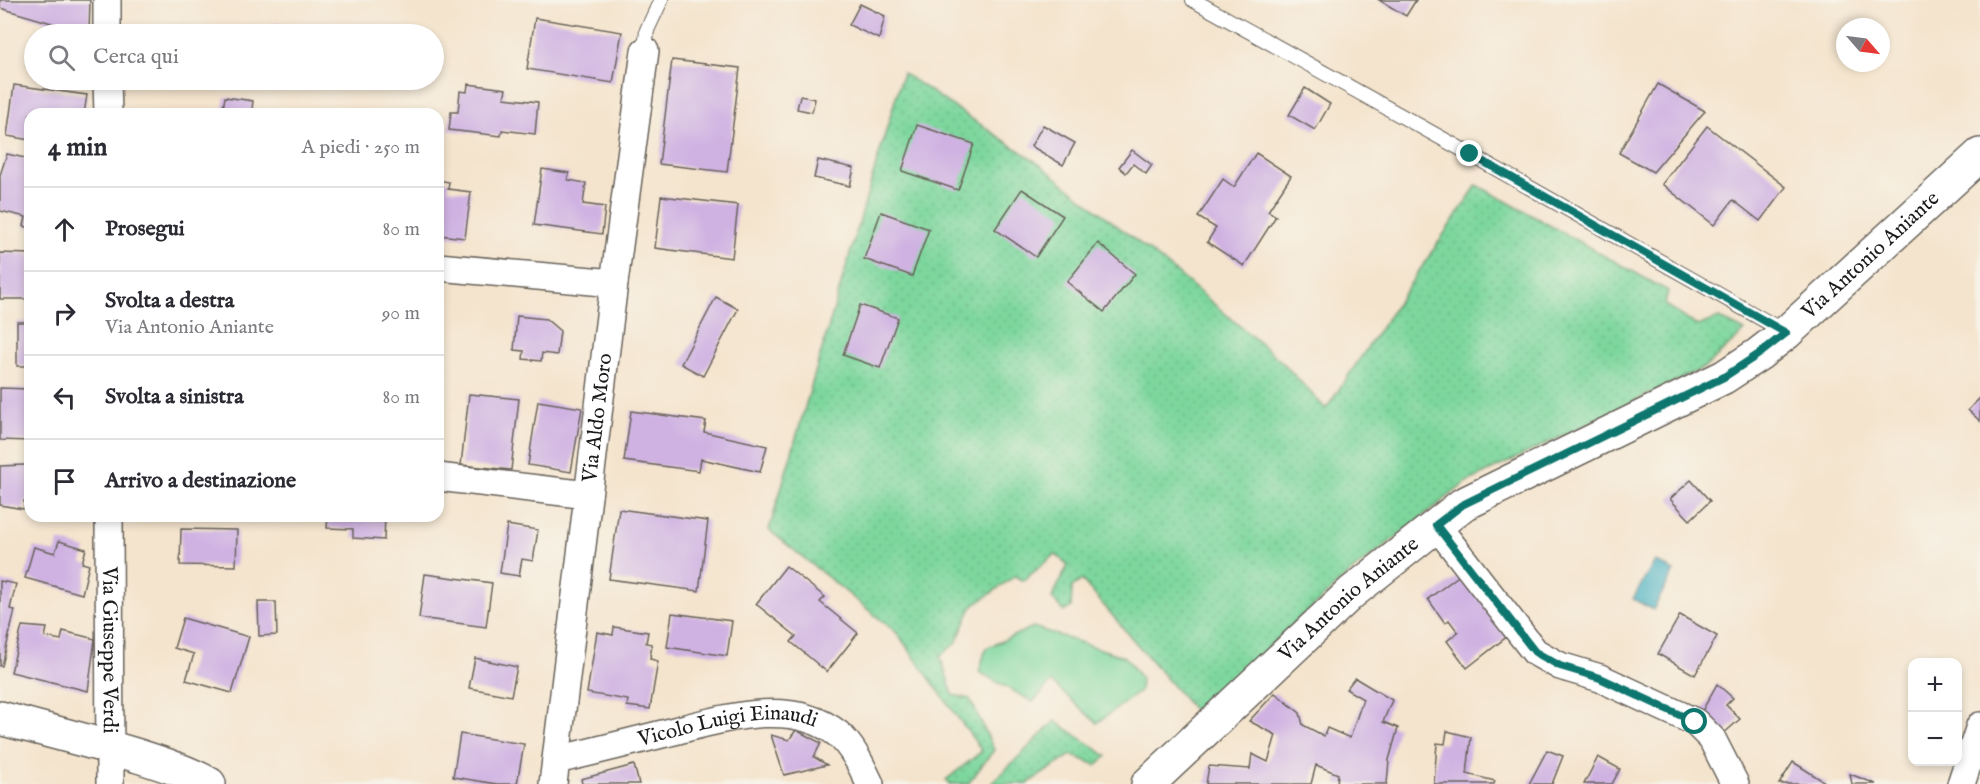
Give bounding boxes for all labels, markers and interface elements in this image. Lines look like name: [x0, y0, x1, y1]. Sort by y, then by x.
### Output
north arrow: [1836, 18, 1890, 72]
search box: [24, 24, 444, 90]
icon: search: [45, 41, 78, 74]
text: Cerca qui: [93, 43, 179, 71]
text: 4 min: [48, 131, 107, 164]
text: A piedi · 250 m: [302, 135, 420, 160]
route end: [1456, 140, 1482, 166]
street label: Via Antonio Aniante: [1795, 185, 1945, 326]
icon: ahead: [48, 213, 81, 246]
text: Prosegui: [105, 215, 185, 243]
text: 80 m: [383, 217, 420, 242]
text: Svolta a destra: [105, 287, 234, 315]
icon: right: [48, 297, 81, 330]
text: 90 m: [382, 301, 420, 326]
text: Via Antonio Aniante: [105, 315, 274, 340]
street label: Via Aldo Moro: [576, 352, 619, 485]
icon: left: [48, 381, 81, 414]
text: Svolta a sinistra: [105, 383, 244, 411]
text: 80 m: [383, 385, 420, 410]
icon: arrive: [48, 465, 81, 498]
text: Arrivo a destinazione: [105, 467, 296, 495]
street label: Via Antonio Aniante: [1272, 531, 1425, 668]
street label: Via Giuseppe Verdi: [96, 565, 123, 734]
map controls: [1908, 658, 1962, 766]
button: +: [1908, 658, 1962, 712]
street label: Vicolo Luigi Einaudi: [634, 700, 822, 753]
route start: [1681, 708, 1707, 734]
button: −: [1908, 712, 1962, 766]

